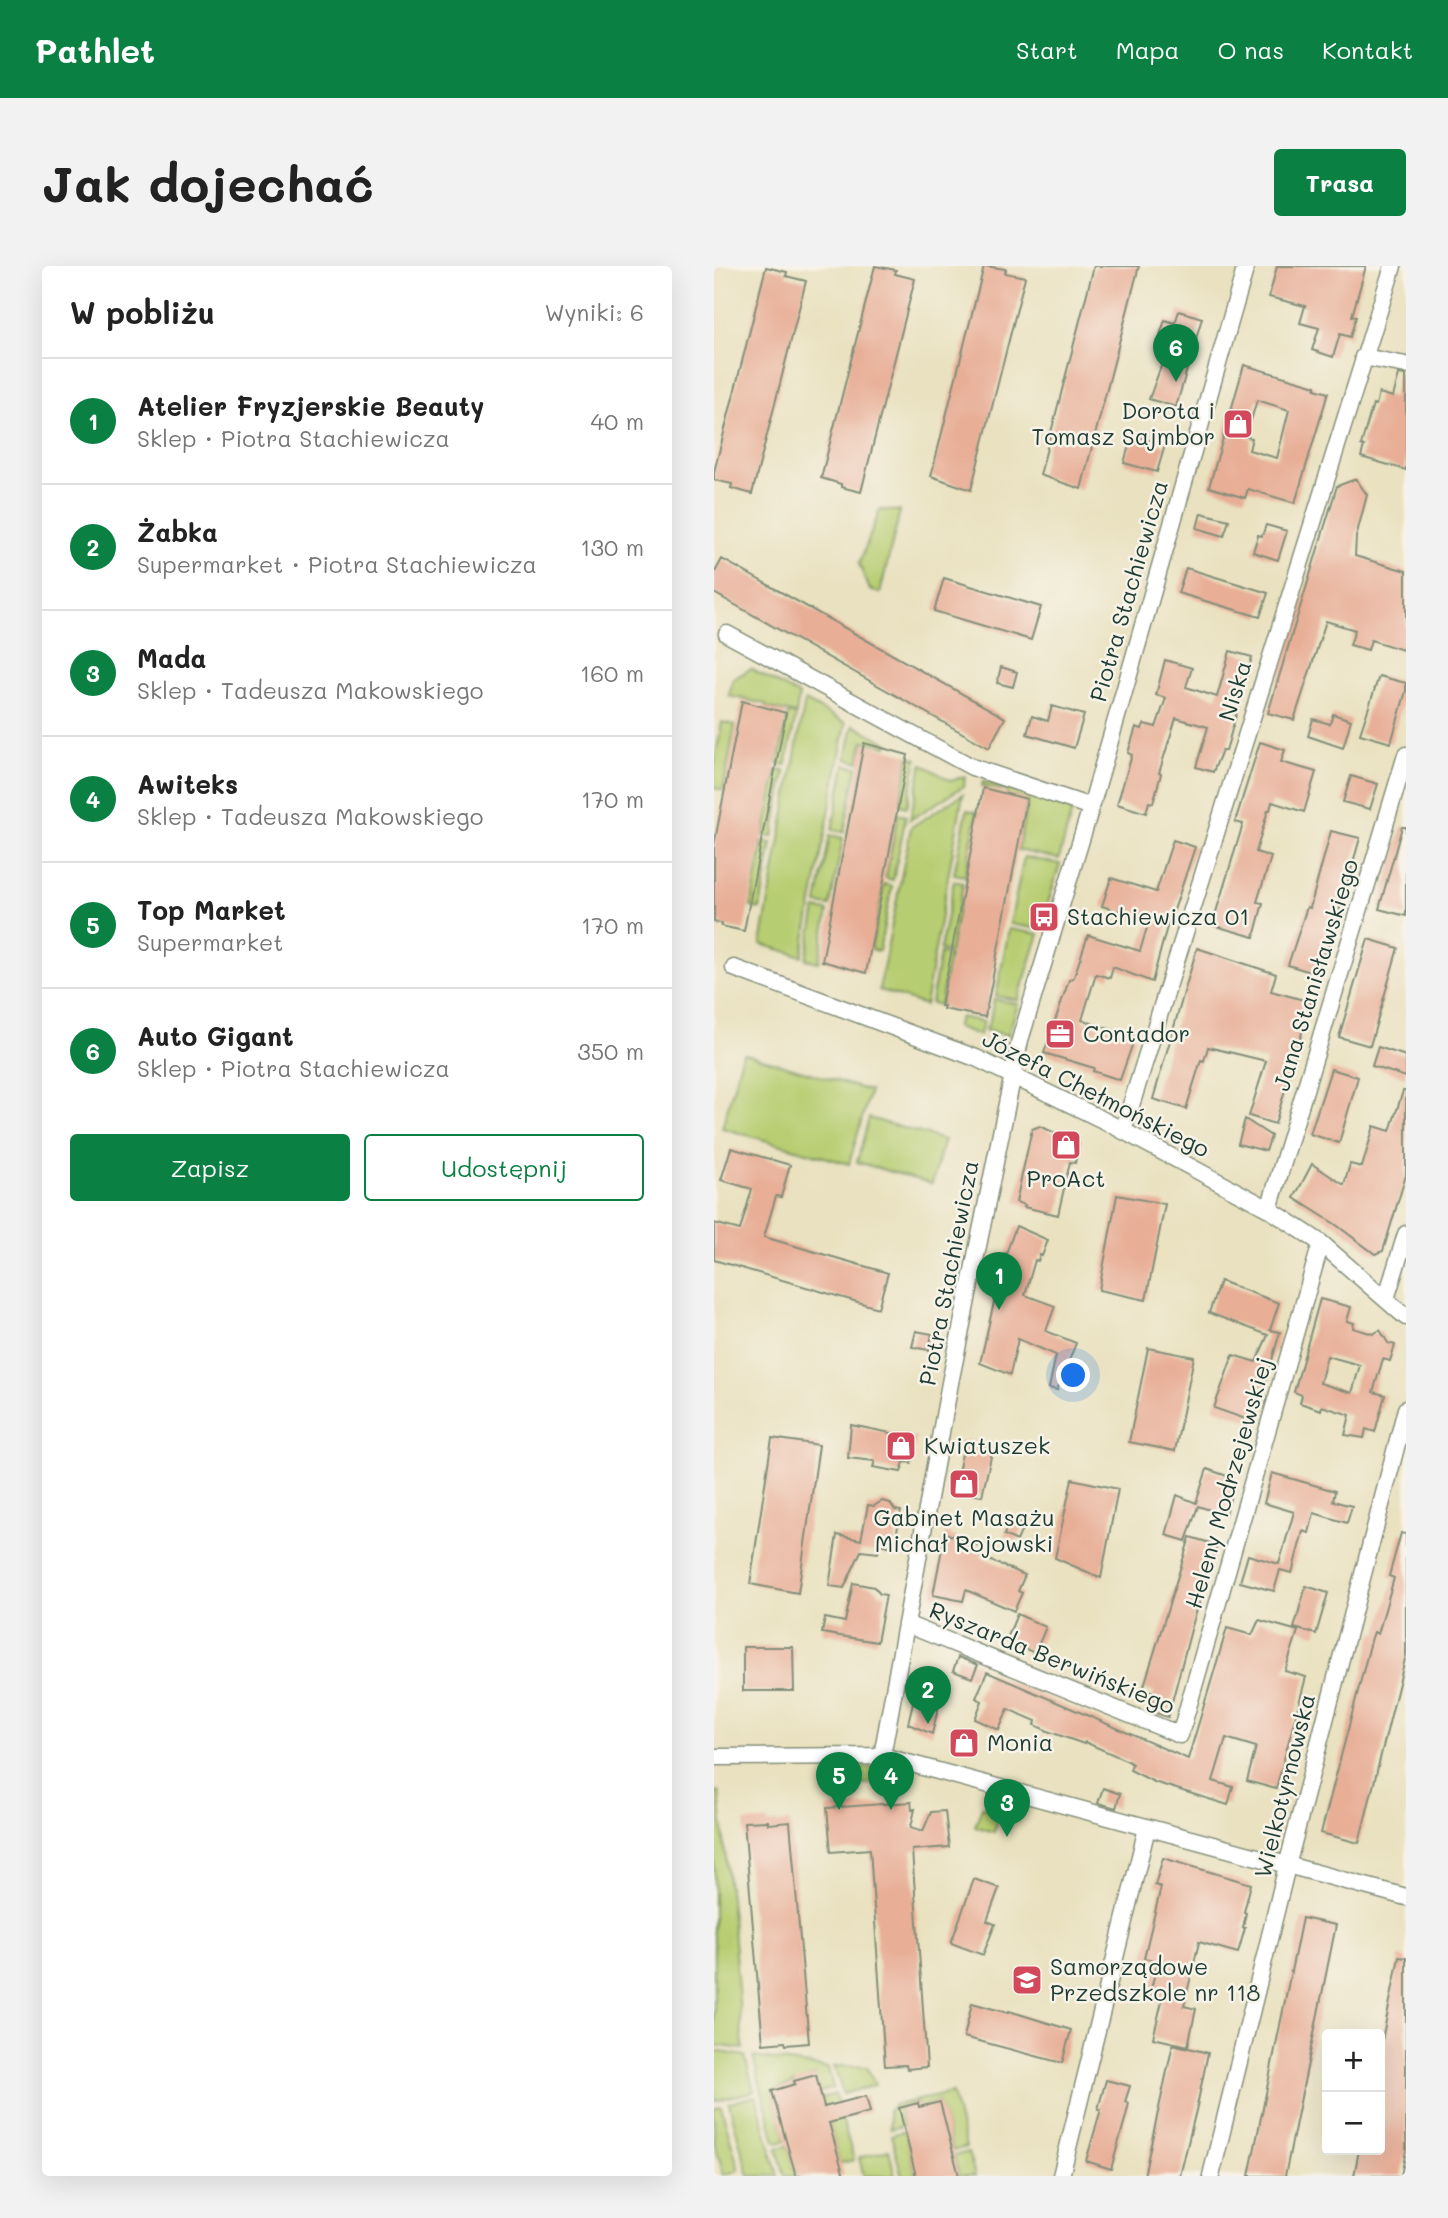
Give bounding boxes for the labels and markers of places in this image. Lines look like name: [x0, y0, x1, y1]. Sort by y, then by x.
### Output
pin: 6: [1153, 324, 1199, 382]
place label: Dorota i Tomasz Sajmbor: [1031, 395, 1215, 451]
shop icon: Dorota i Tomasz Sajmbor: [1221, 407, 1255, 441]
bus stop icon: Stachiewicza 01: [1027, 900, 1061, 934]
place label: Stachiewicza 01: [1067, 901, 1250, 931]
office icon: Contador: [1043, 1017, 1077, 1051]
place label: Contador: [1083, 1018, 1190, 1048]
shop icon: ProAct: [1049, 1128, 1083, 1162]
place label: ProAct: [1027, 1163, 1105, 1193]
pin: 1: [976, 1252, 1022, 1310]
shop icon: Kwiatuszek: [884, 1429, 918, 1463]
place label: Kwiatuszek: [924, 1430, 1050, 1460]
shop icon: Gabinet Masażu Michał Rojowski: [947, 1467, 981, 1501]
place label: Gabinet Masażu Michał Rojowski: [873, 1502, 1055, 1558]
pin: 2: [905, 1666, 951, 1724]
shop icon: Monia: [947, 1726, 981, 1760]
place label: Monia: [987, 1727, 1053, 1757]
pin: 5: [816, 1752, 862, 1810]
pin: 4: [868, 1752, 914, 1810]
pin: 3: [984, 1779, 1030, 1837]
place label: Samorządowe Przedszkole nr 118: [1050, 1951, 1261, 2007]
school or university icon: Samorządowe Przedszkole nr 118: [1010, 1963, 1044, 1997]

